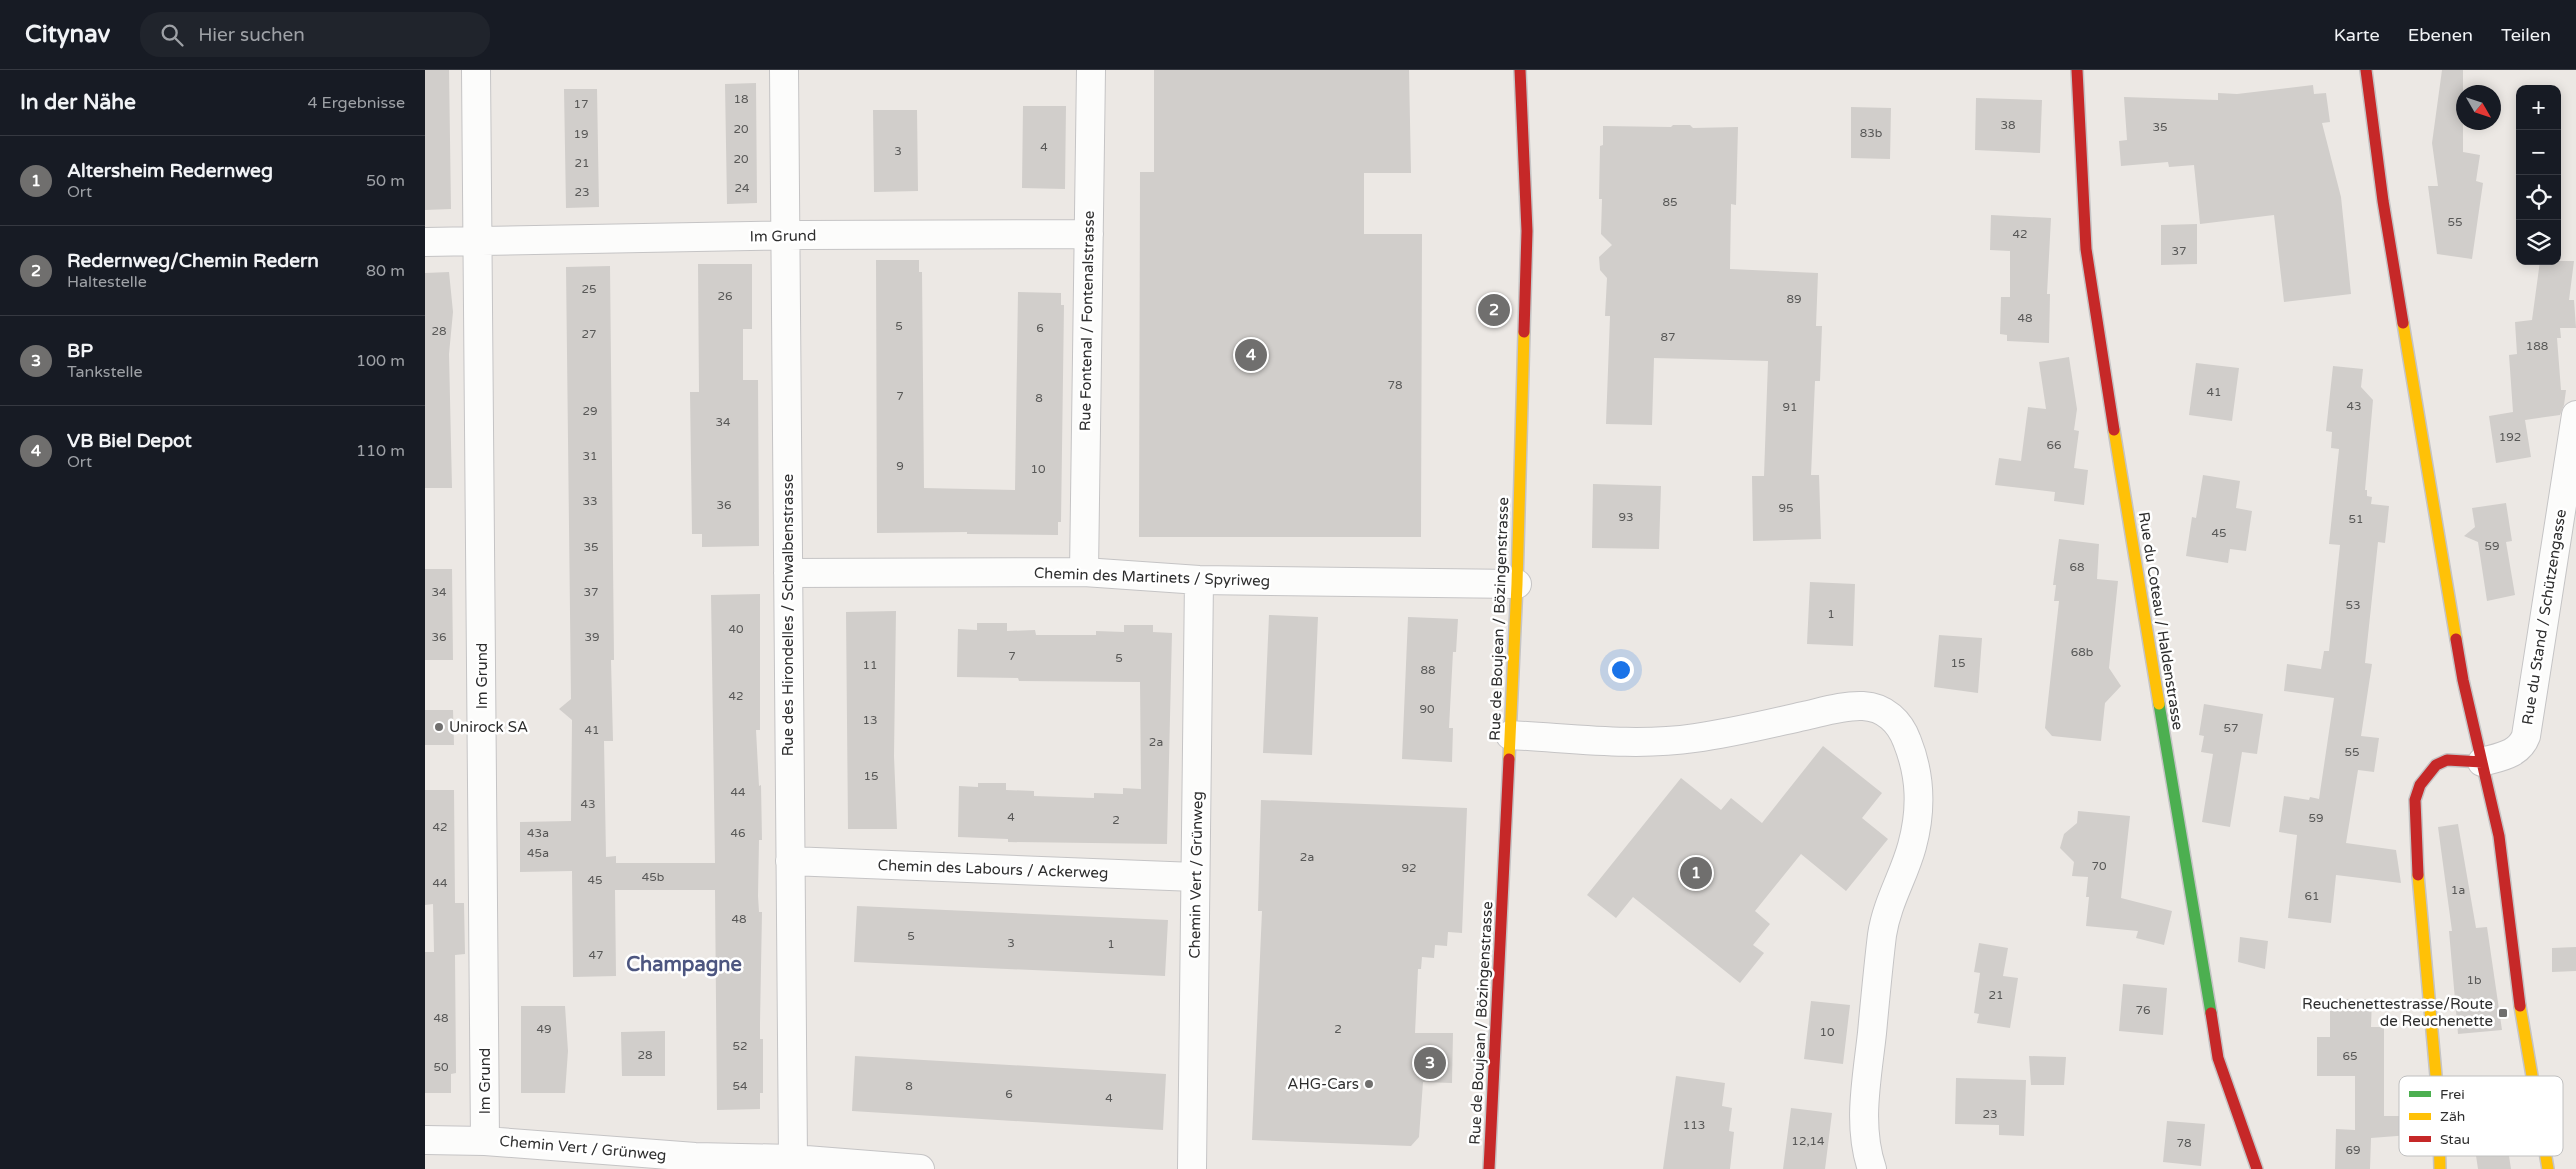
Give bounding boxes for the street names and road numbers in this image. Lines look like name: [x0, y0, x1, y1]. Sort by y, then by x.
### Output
street label: Rue Fontenal / Fontenalstrasse: [1076, 211, 1098, 431]
street label: Im Grund: [750, 226, 816, 246]
street label: Rue des Hirondelles / Schwalbenstrasse: [779, 474, 797, 756]
street label: Rue de Boujean / Bözingenstrasse: [1486, 497, 1512, 741]
street label: Rue du Stand / Schützengasse: [2518, 508, 2570, 726]
street label: Rue du Coteau / Haldenstrasse: [2135, 511, 2187, 731]
street label: Chemin des Martinets / Spyriweg: [1033, 564, 1271, 590]
street label: Im Grund: [473, 643, 491, 709]
street label: Chemin Vert / Grünweg: [1186, 791, 1206, 959]
street label: Chemin des Labours / Ackerweg: [877, 856, 1109, 882]
street label: Rue de Boujean / Bözingenstrasse: [1466, 901, 1496, 1145]
street label: Im Grund: [476, 1048, 494, 1114]
street label: Chemin Vert / Grünweg: [499, 1132, 667, 1164]

